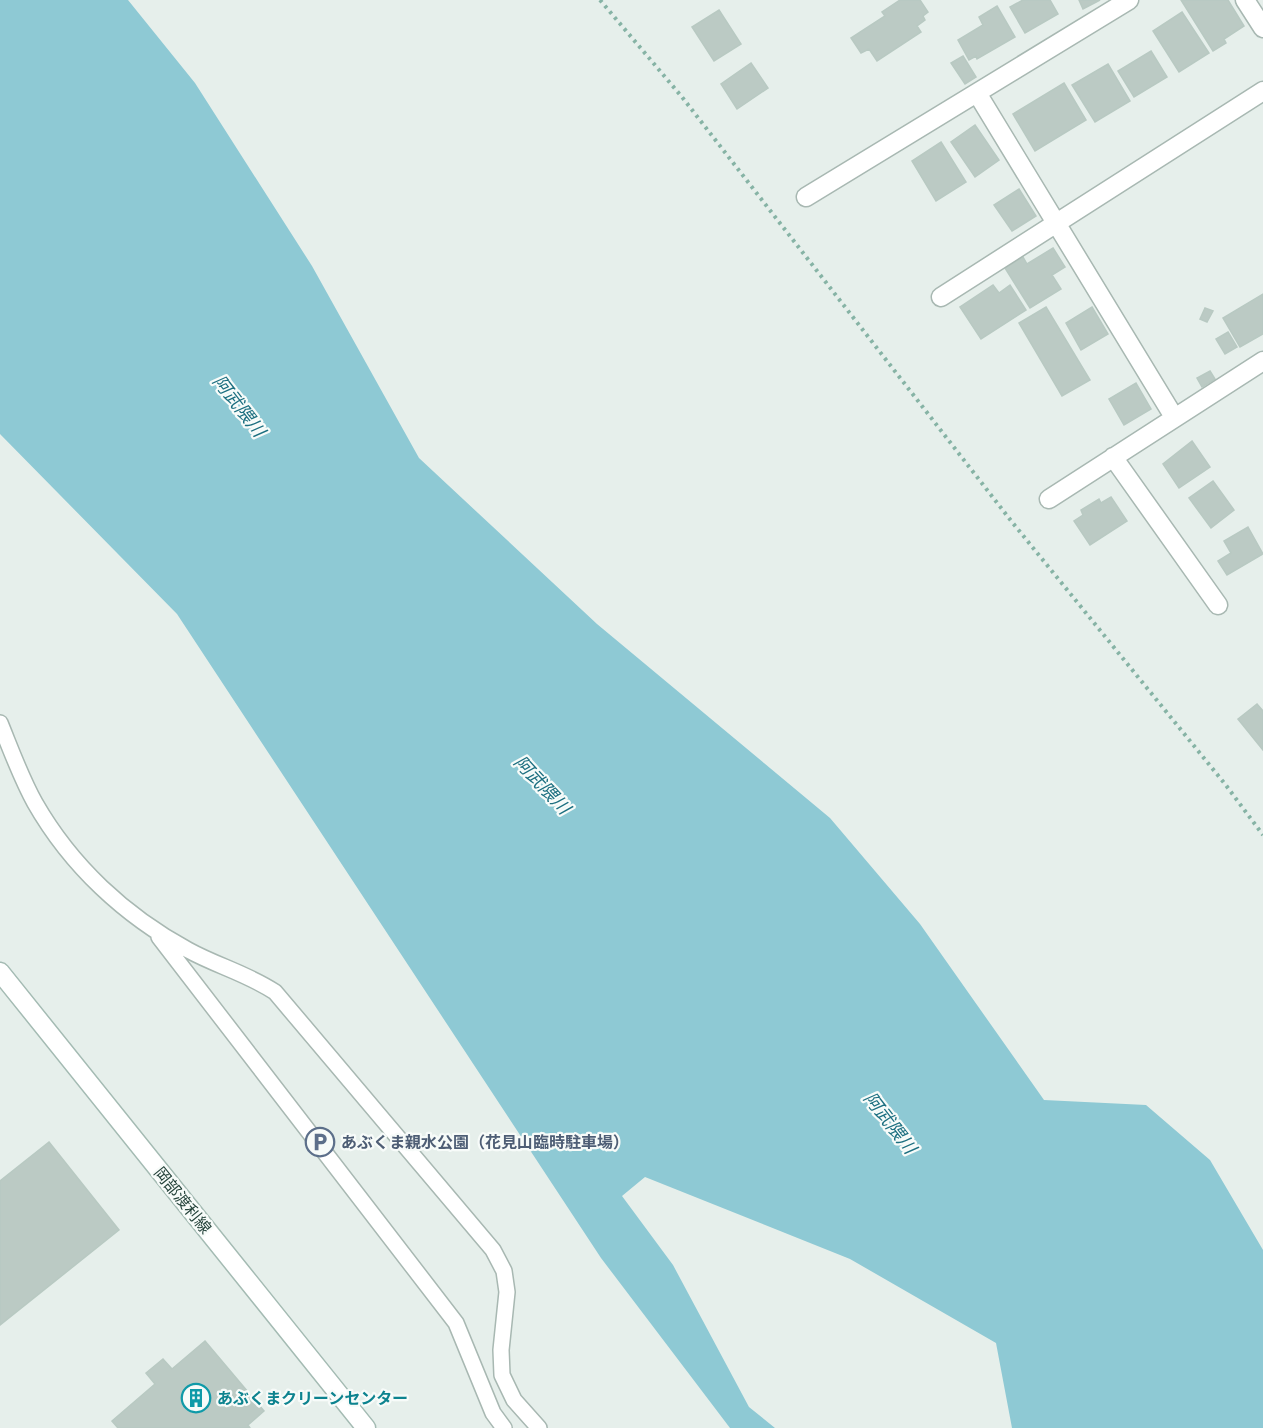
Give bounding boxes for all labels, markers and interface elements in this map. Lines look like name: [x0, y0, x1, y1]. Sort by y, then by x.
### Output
water label: 阿武隈川: [208, 370, 273, 443]
water label: 阿武隈川: [509, 750, 577, 820]
water label: 阿武隈川: [859, 1087, 924, 1160]
parking icon: あぶくま親水公園（花見山臨時駐車場）: [304, 1126, 336, 1158]
place label: あぶくま親水公園（花見山臨時駐車場）: [341, 1131, 629, 1153]
street label: 岡部渡利線: [149, 1162, 217, 1238]
building icon: あぶくまクリーンセンター: [180, 1382, 212, 1414]
place label: あぶくまクリーンセンター: [217, 1387, 408, 1409]

